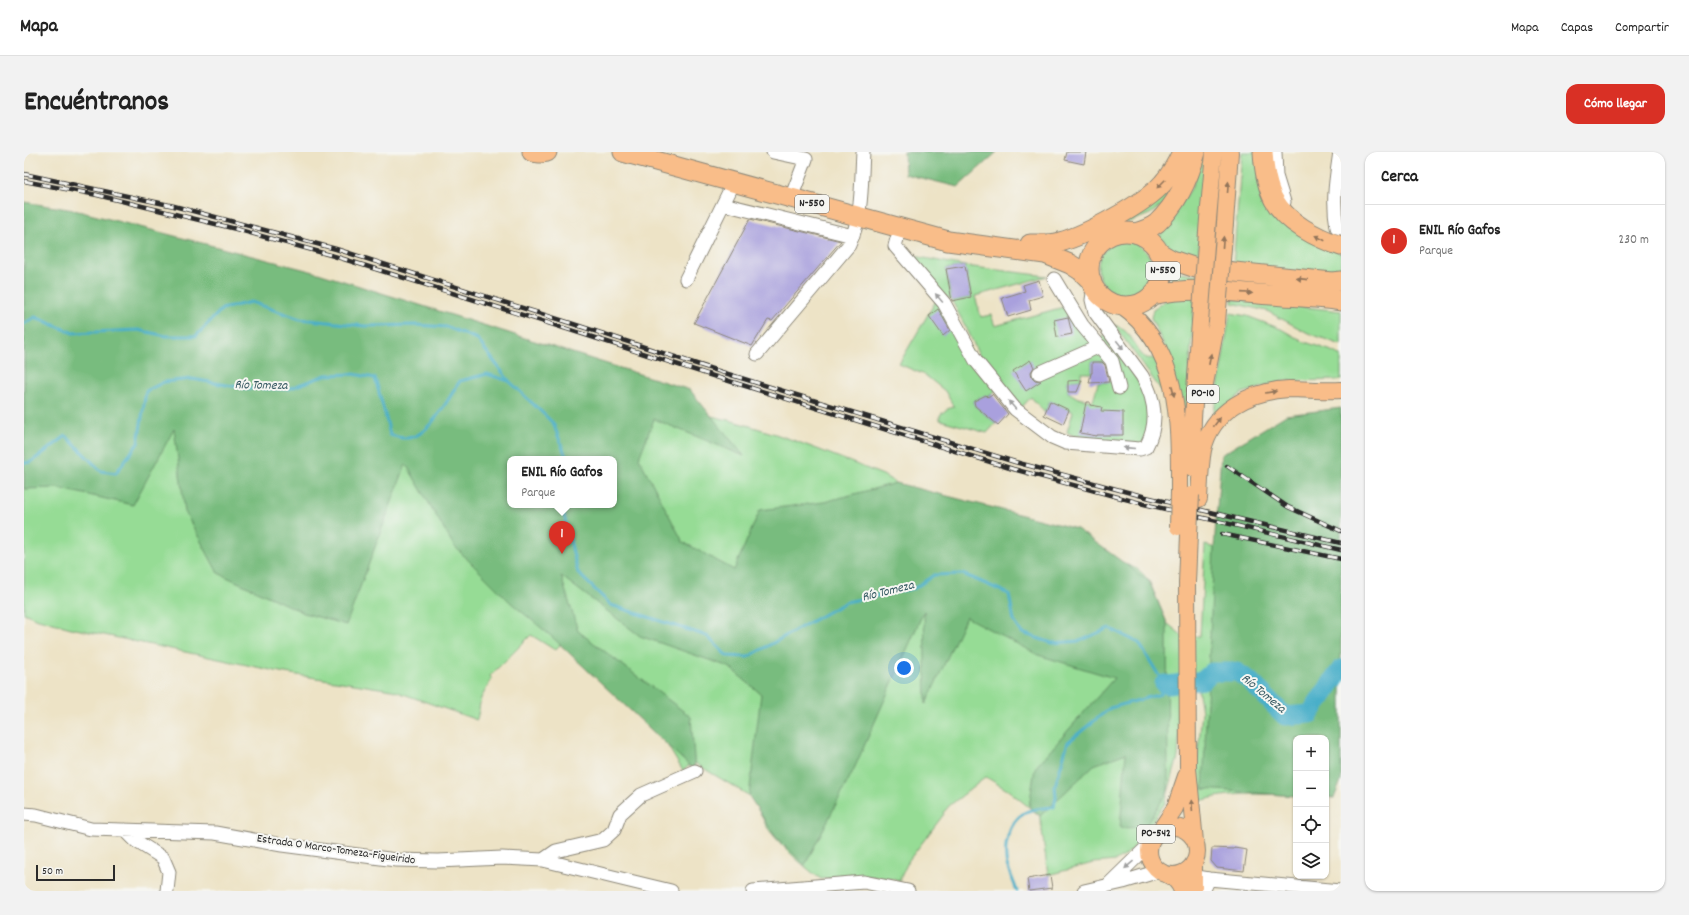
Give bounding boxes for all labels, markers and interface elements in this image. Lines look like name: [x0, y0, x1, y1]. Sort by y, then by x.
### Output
text: Mapa: [20, 14, 58, 41]
text: Mapa: [1511, 18, 1539, 38]
text: Capas: [1561, 18, 1593, 38]
text: Compartir: [1615, 18, 1669, 38]
text: Encuéntranos: [24, 84, 169, 124]
button: Cómo llegar: [1566, 84, 1665, 124]
text: Cerca: [1381, 166, 1418, 190]
one-way arrow: [1156, 179, 1166, 189]
one-way arrow: [1224, 181, 1231, 193]
road number: N-550: [795, 195, 829, 213]
text: ENIL Río Gafos: [1419, 220, 1501, 242]
text: 1: [1393, 231, 1395, 250]
text: 230 m: [1619, 231, 1649, 250]
one-way arrow: [1314, 234, 1326, 241]
one-way arrow: [1220, 236, 1227, 248]
text: Parque: [1419, 242, 1453, 261]
road number: N-550: [1146, 262, 1180, 280]
one-way arrow: [1296, 275, 1308, 282]
one-way arrow: [1241, 290, 1253, 297]
one-way arrow: [935, 293, 944, 304]
one-way arrow: [1115, 340, 1123, 350]
one-way arrow: [1208, 353, 1214, 365]
water label: Río Tomeza: [234, 376, 289, 396]
one-way arrow: [1171, 385, 1177, 397]
road number: PO-10: [1187, 385, 1219, 403]
one-way arrow: [1265, 389, 1278, 395]
one-way arrow: [1007, 400, 1016, 411]
one-way arrow: [1213, 416, 1221, 427]
one-way arrow: [1123, 445, 1135, 452]
popup: [507, 456, 617, 508]
text: ENIL Río Gafos: [521, 462, 603, 484]
text: Parque: [521, 484, 555, 503]
pin: 1: [549, 521, 575, 554]
water label: Río Tomeza: [860, 576, 917, 608]
your location: [894, 658, 914, 678]
water label: Río Tomeza: [1237, 670, 1290, 719]
map controls: [1293, 735, 1329, 879]
button: +: [1293, 735, 1329, 771]
button: −: [1293, 771, 1329, 807]
one-way arrow: [1188, 799, 1195, 811]
button: locate: [1293, 807, 1329, 843]
road number: PO-542: [1137, 825, 1175, 843]
street label: Estrada O Marco-Tomeza-Figueirido: [256, 830, 416, 870]
button: layers: [1293, 843, 1329, 879]
one-way arrow: [1124, 860, 1135, 869]
scale bar: [36, 863, 115, 882]
text: 50 m: [42, 864, 63, 880]

